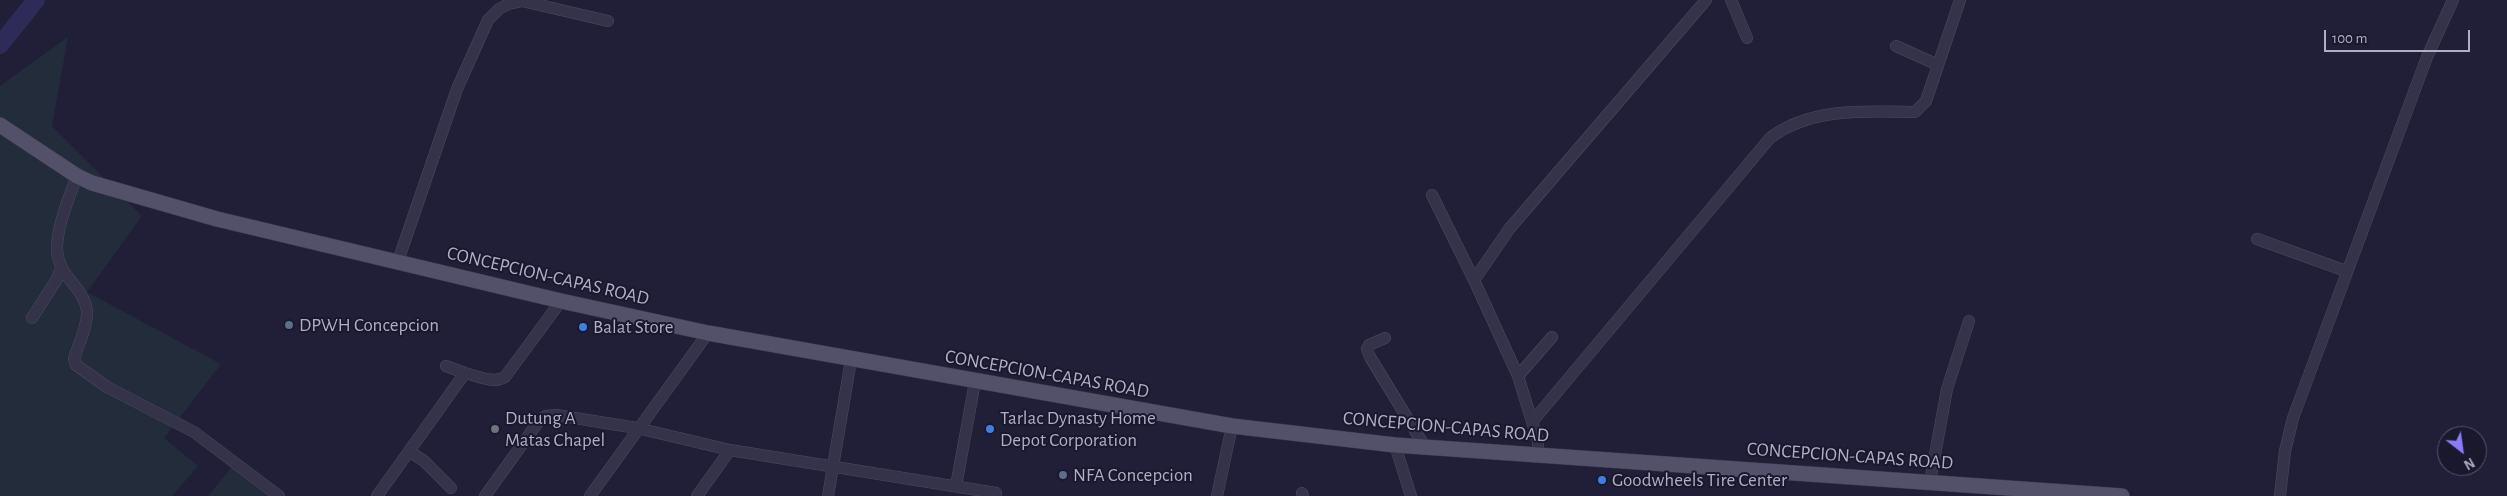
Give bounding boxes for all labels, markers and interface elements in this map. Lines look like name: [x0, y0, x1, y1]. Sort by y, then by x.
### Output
scale bar: [2327, 20, 2473, 52]
text: 100 m: [2332, 31, 2367, 46]
street label: CONCEPCION-CAPAS ROAD: [445, 242, 651, 310]
place label: DPWH Concepcion: [299, 314, 439, 336]
place label: Balat Store: [593, 316, 673, 338]
marker: DPWH Concepcion: [283, 319, 295, 331]
marker: Balat Store: [577, 321, 589, 333]
street label: CONCEPCION-CAPAS ROAD: [943, 345, 1151, 403]
place label: Dutung A Matas Chapel: [505, 407, 605, 451]
place label: Tarlac Dynasty Home Depot Corporation: [1000, 407, 1156, 451]
street label: CONCEPCION-CAPAS ROAD: [1342, 407, 1550, 447]
marker: Dutung A Matas Chapel: [489, 423, 501, 435]
marker: Tarlac Dynasty Home Depot Corporation: [984, 423, 996, 435]
north arrow: [2437, 426, 2487, 476]
street label: CONCEPCION-CAPAS ROAD: [1746, 437, 1954, 475]
text: N: [2461, 455, 2477, 472]
place label: NFA Concepcion: [1073, 464, 1193, 486]
marker: NFA Concepcion: [1057, 469, 1069, 481]
place label: Goodwheels Tire Center: [1612, 469, 1787, 491]
marker: Goodwheels Tire Center: [1596, 474, 1608, 486]

